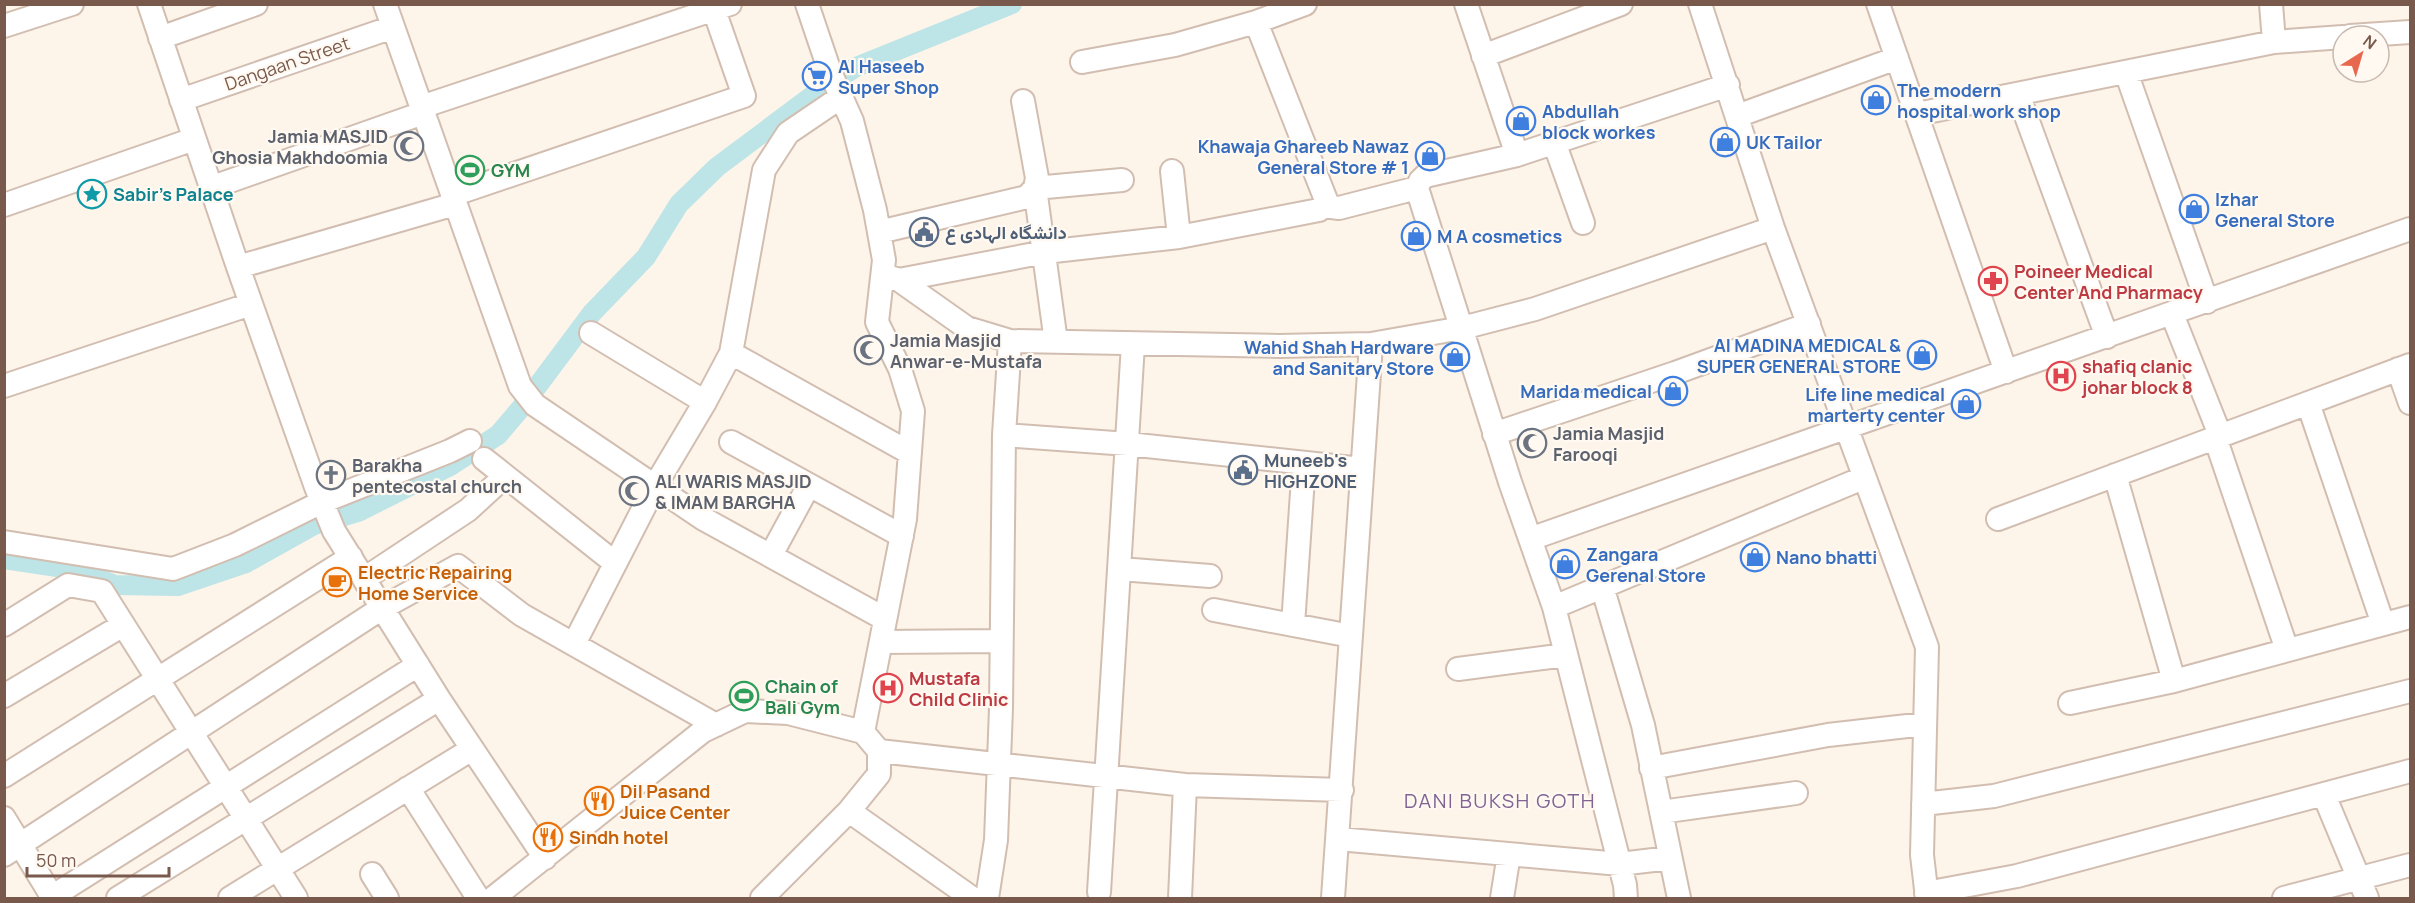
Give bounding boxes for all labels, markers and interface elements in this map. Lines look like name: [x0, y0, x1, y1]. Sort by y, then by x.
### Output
north arrow: [2331, 24, 2391, 84]
street label: Dangaan Street: [221, 30, 353, 96]
text: N: [2359, 30, 2381, 54]
place label: Al Haseeb Super Shop: [838, 54, 939, 99]
supermarket icon: Al Haseeb Super Shop: [801, 60, 833, 92]
place label: The modern hospital work shop: [1897, 78, 2061, 123]
shop icon: The modern hospital work shop: [1860, 84, 1892, 116]
place label: Abdullah block workes: [1542, 99, 1656, 144]
shop icon: Abdullah block workes: [1505, 105, 1537, 137]
place label: Jamia MASJID Ghosia Makhdoomia: [212, 124, 388, 169]
shop icon: UK Tailor: [1709, 126, 1741, 158]
mosque icon: Jamia MASJID Ghosia Makhdoomia: [393, 130, 425, 162]
place label: UK Tailor: [1746, 130, 1822, 154]
place label: Khawaja Ghareeb Nawaz General Store # 1: [1198, 134, 1409, 179]
shop icon: Khawaja Ghareeb Nawaz General Store # 1: [1414, 140, 1446, 172]
sports icon: GYM: [454, 154, 486, 186]
place label: GYM: [491, 158, 530, 182]
place icon: Sabir's Palace: [76, 178, 108, 210]
place label: Sabir's Palace: [113, 182, 234, 206]
place label: Izhar General Store: [2215, 187, 2335, 232]
shop icon: Izhar General Store: [2178, 193, 2210, 225]
public building icon: دانشگاہ الہادی ع: [908, 216, 940, 248]
place label: دانشگاہ الہادی ع: [945, 220, 1067, 245]
shop icon: M A cosmetics: [1400, 220, 1432, 252]
place label: M A cosmetics: [1437, 224, 1562, 248]
place label: Poineer Medical Center And Pharmacy: [2014, 259, 2203, 304]
pharmacy icon: Poineer Medical Center And Pharmacy: [1977, 265, 2009, 297]
place label: Jamia Masjid Anwar-e-Mustafa: [890, 328, 1042, 373]
place label: Al MADINA MEDICAL & SUPER GENERAL STORE: [1697, 333, 1901, 378]
mosque icon: Jamia Masjid Anwar-e-Mustafa: [853, 334, 885, 366]
place label: Wahid Shah Hardware and Sanitary Store: [1244, 335, 1434, 380]
shop icon: Al MADINA MEDICAL & SUPER GENERAL STORE: [1906, 339, 1938, 371]
shop icon: Wahid Shah Hardware and Sanitary Store: [1439, 341, 1471, 373]
place label: shafiq clanic johar block 8: [2081, 354, 2193, 399]
hospital icon: shafiq clanic johar block 8: [2045, 360, 2077, 392]
shop icon: Marida medical: [1657, 375, 1689, 407]
place label: Marida medical: [1520, 379, 1652, 403]
place label: Life line medical marterty center: [1805, 382, 1945, 427]
shop icon: Life line medical marterty center: [1950, 388, 1982, 420]
place label: Jamia Masjid Farooqi: [1553, 421, 1664, 466]
mosque icon: Jamia Masjid Farooqi: [1516, 427, 1548, 459]
place label: Muneeb's HIGHZONE: [1264, 448, 1357, 493]
place label: Barakha pentecostal church: [352, 453, 522, 498]
public building icon: Muneeb's HIGHZONE: [1227, 454, 1259, 486]
church icon: Barakha pentecostal church: [315, 459, 347, 491]
place label: ALI WARIS MASJID & IMAM BARGHA: [655, 469, 812, 514]
mosque icon: ALI WARIS MASJID & IMAM BARGHA: [618, 475, 650, 507]
shop icon: Nano bhatti: [1739, 541, 1771, 573]
place label: Zangara Gerenal Store: [1586, 542, 1706, 587]
place label: Nano bhatti: [1776, 545, 1877, 569]
shop icon: Zangara Gerenal Store: [1549, 548, 1581, 580]
place label: Electric Repairing Home Service: [358, 560, 512, 605]
cafe icon: Electric Repairing Home Service: [321, 566, 353, 598]
place label: Mustafa Child Clinic: [909, 666, 1008, 711]
hospital icon: Mustafa Child Clinic: [872, 672, 904, 704]
place label: Chain of Bali Gym: [765, 674, 840, 719]
sports icon: Chain of Bali Gym: [728, 680, 760, 712]
place label: Dil Pasand Juice Center: [620, 779, 730, 824]
restaurant icon: Dil Pasand Juice Center: [583, 785, 615, 817]
district label: DANI BUKSH GOTH: [1404, 787, 1596, 814]
restaurant icon: Sindh hotel: [532, 821, 564, 853]
place label: Sindh hotel: [569, 825, 669, 849]
scale bar: [27, 840, 170, 878]
text: 50 m: [36, 848, 76, 872]

